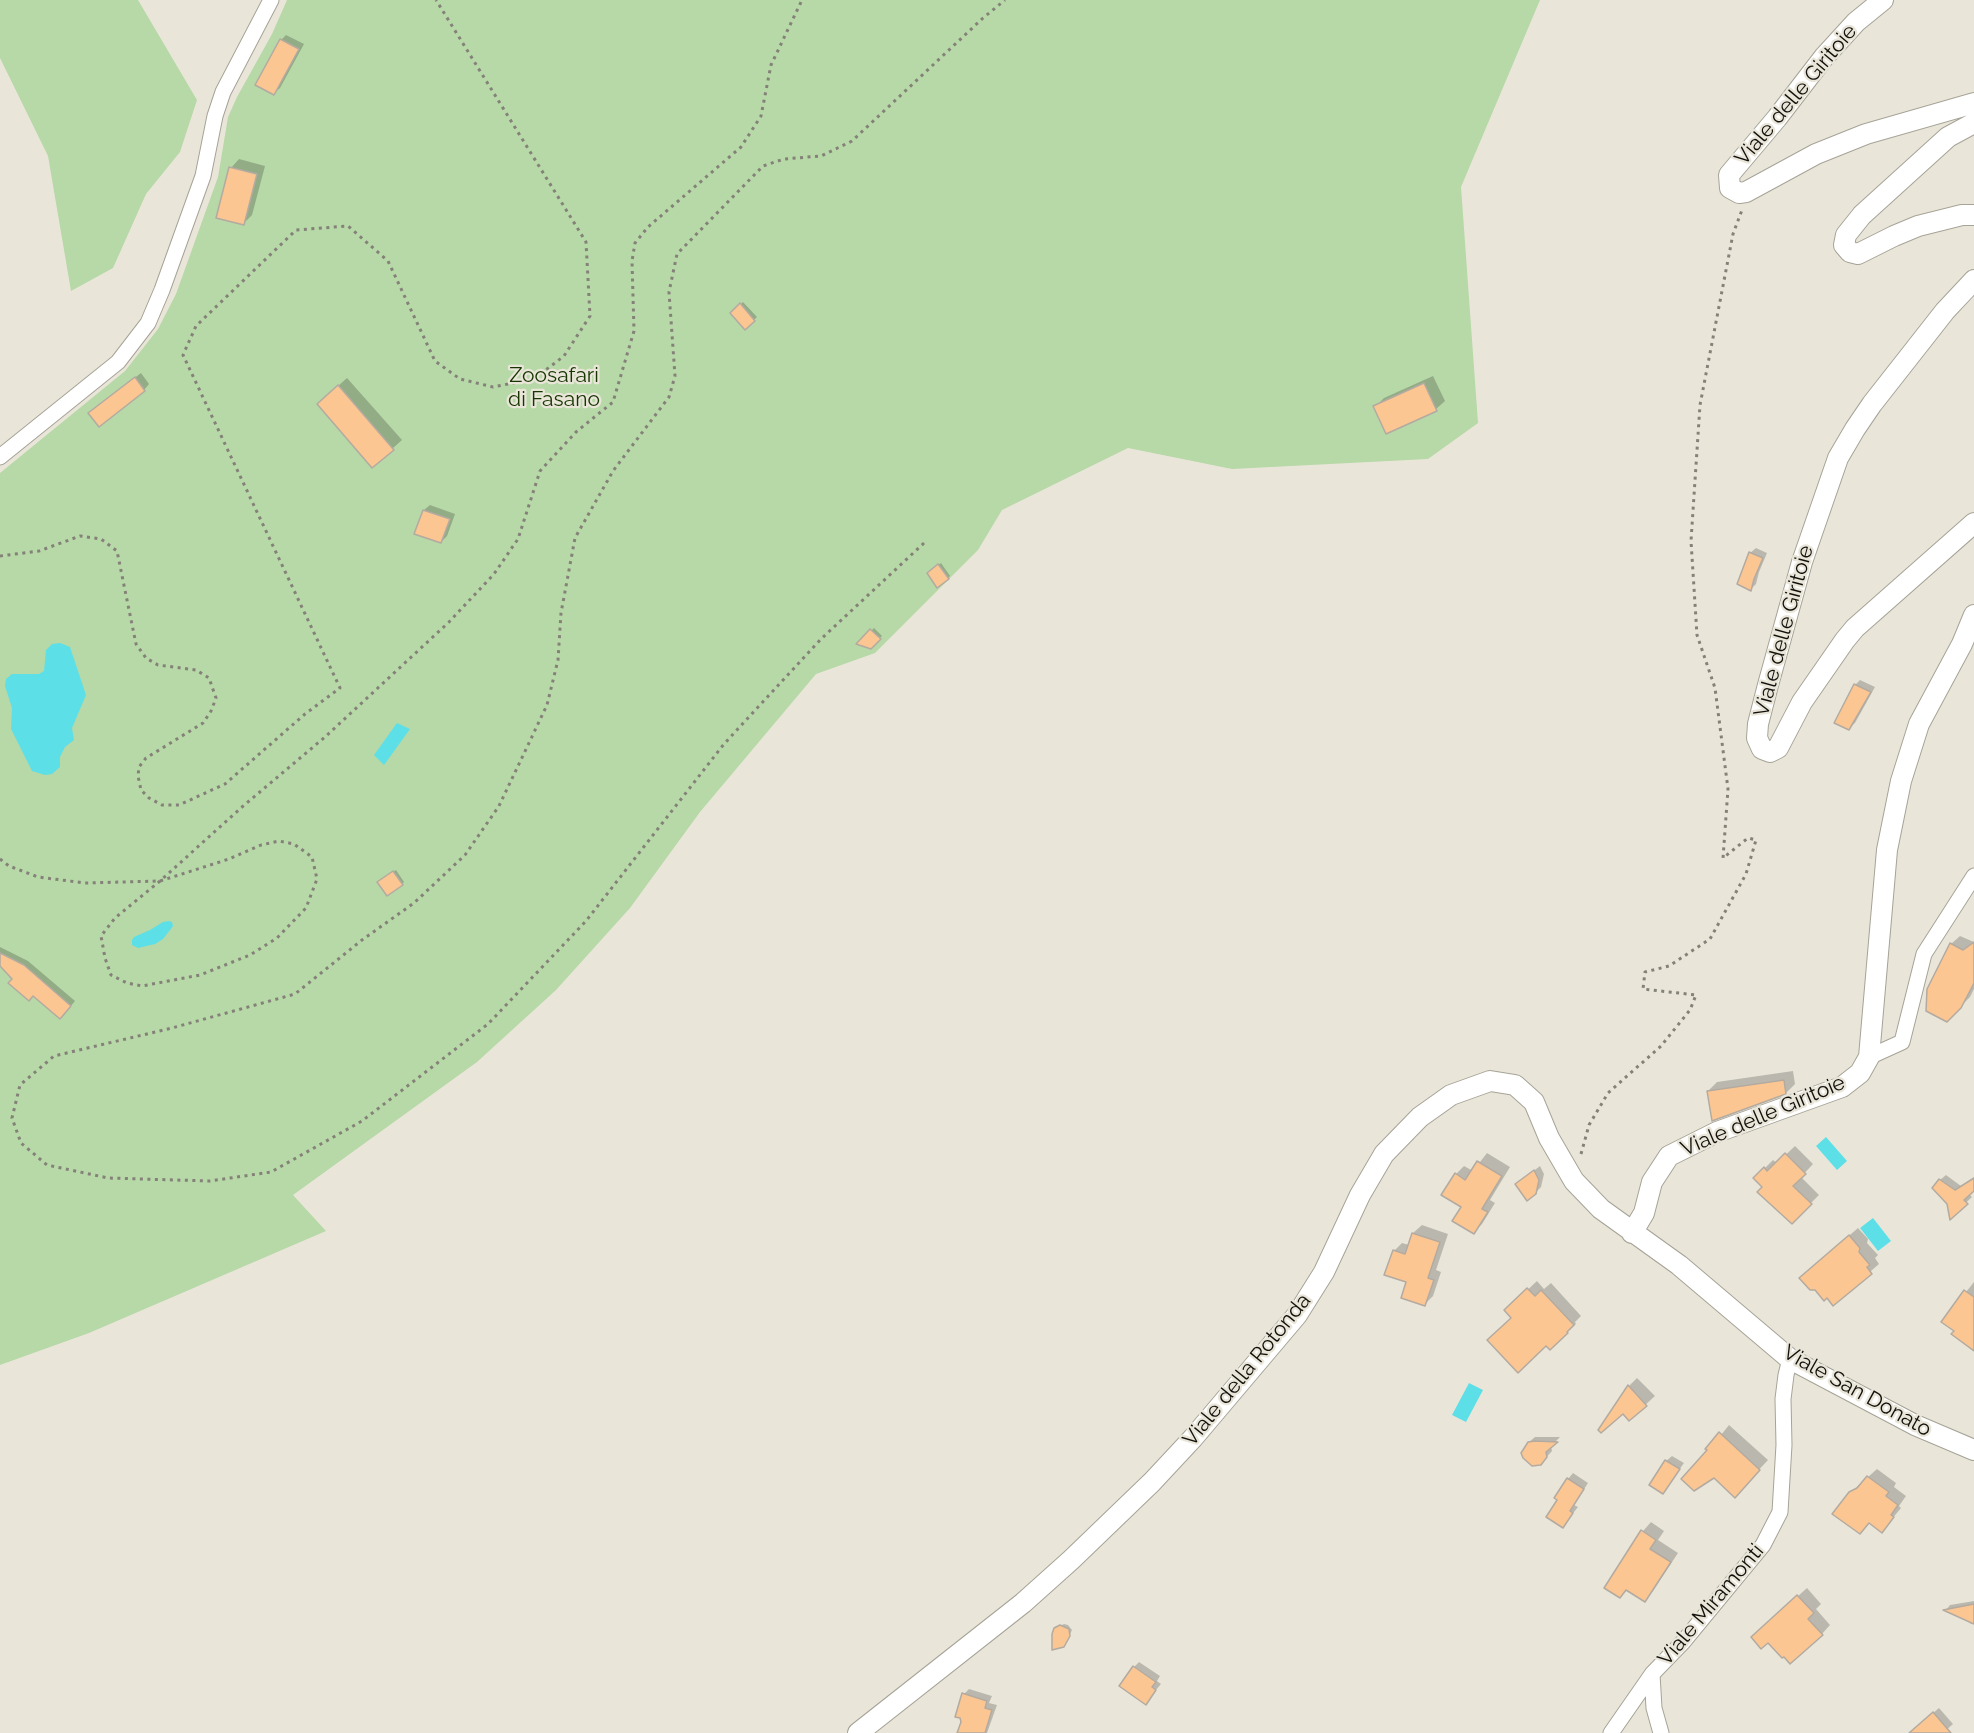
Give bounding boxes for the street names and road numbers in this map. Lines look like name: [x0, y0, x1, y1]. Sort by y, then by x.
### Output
street label: Viale delle Giritoie: [1730, 19, 1862, 171]
street label: Viale delle Giritoie: [1749, 543, 1819, 719]
street label: Viale delle Giritoie: [1677, 1070, 1849, 1162]
street label: Viale della Rotonda: [1178, 1289, 1316, 1451]
street label: Viale San Donato: [1778, 1340, 1936, 1442]
street label: Viale Miramonti: [1653, 1539, 1769, 1671]

